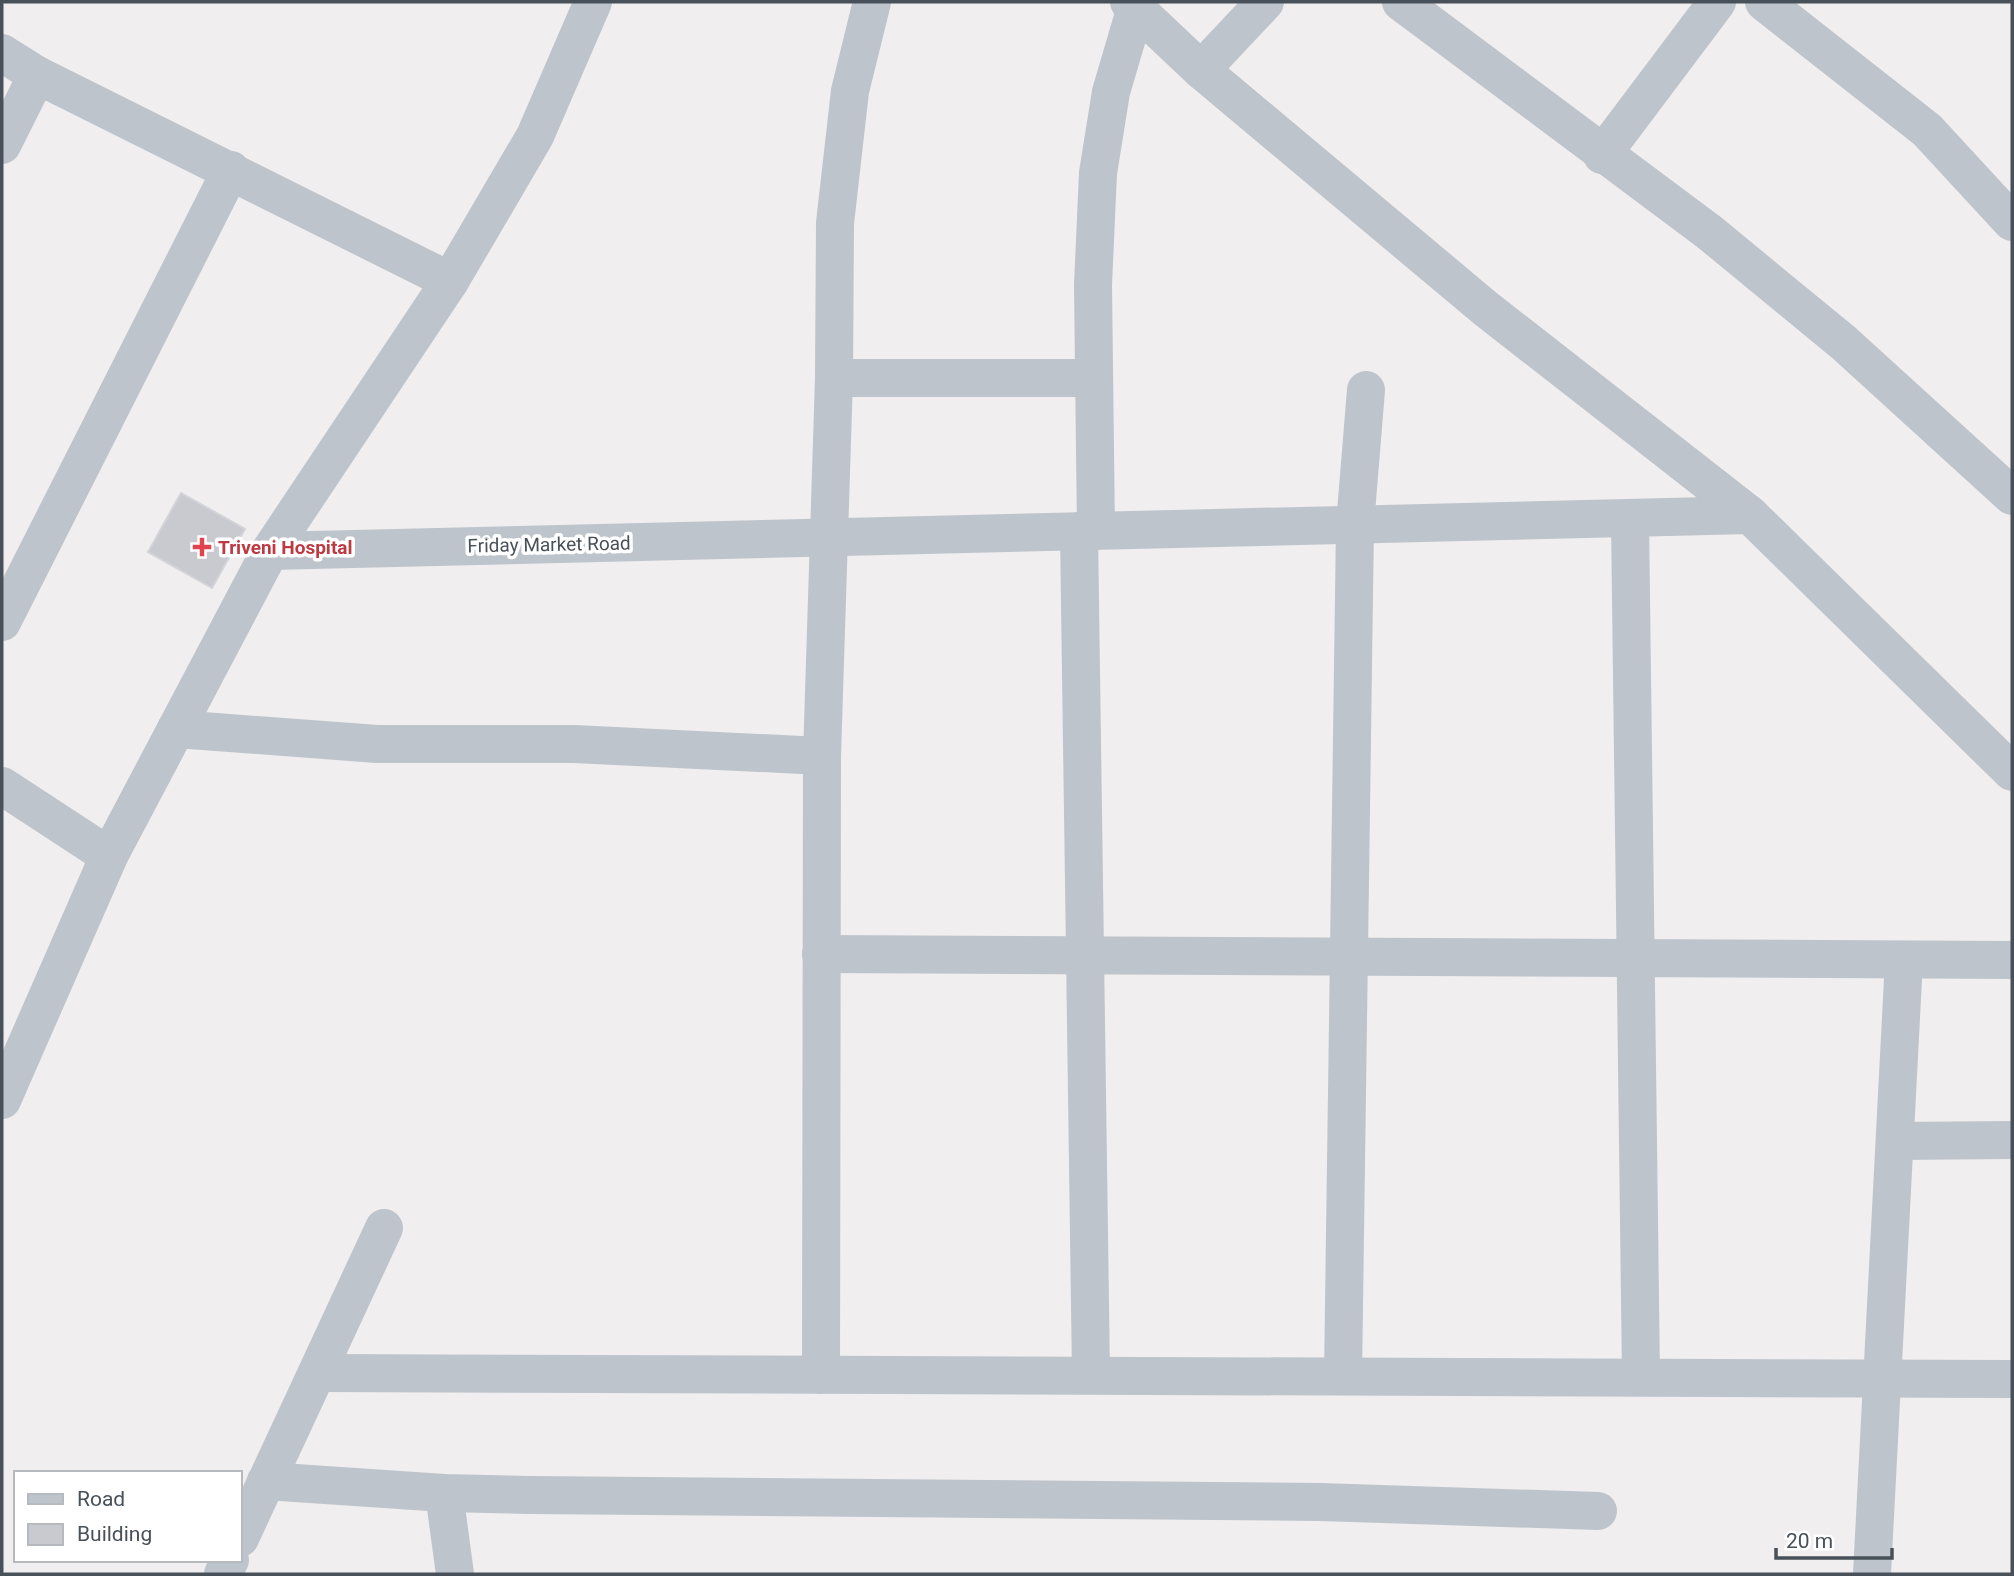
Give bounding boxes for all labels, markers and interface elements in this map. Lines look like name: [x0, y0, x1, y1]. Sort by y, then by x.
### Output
street label: Friday Market Road: [467, 532, 631, 557]
place label: Triveni Hospital: [218, 536, 353, 559]
marker: Triveni Hospital: [192, 537, 212, 557]
legend: [14, 1471, 242, 1562]
text: Road: [77, 1487, 125, 1511]
scale bar: [1776, 1516, 1892, 1560]
text: Building: [77, 1522, 152, 1546]
text: 20 m: [1786, 1529, 1833, 1553]

